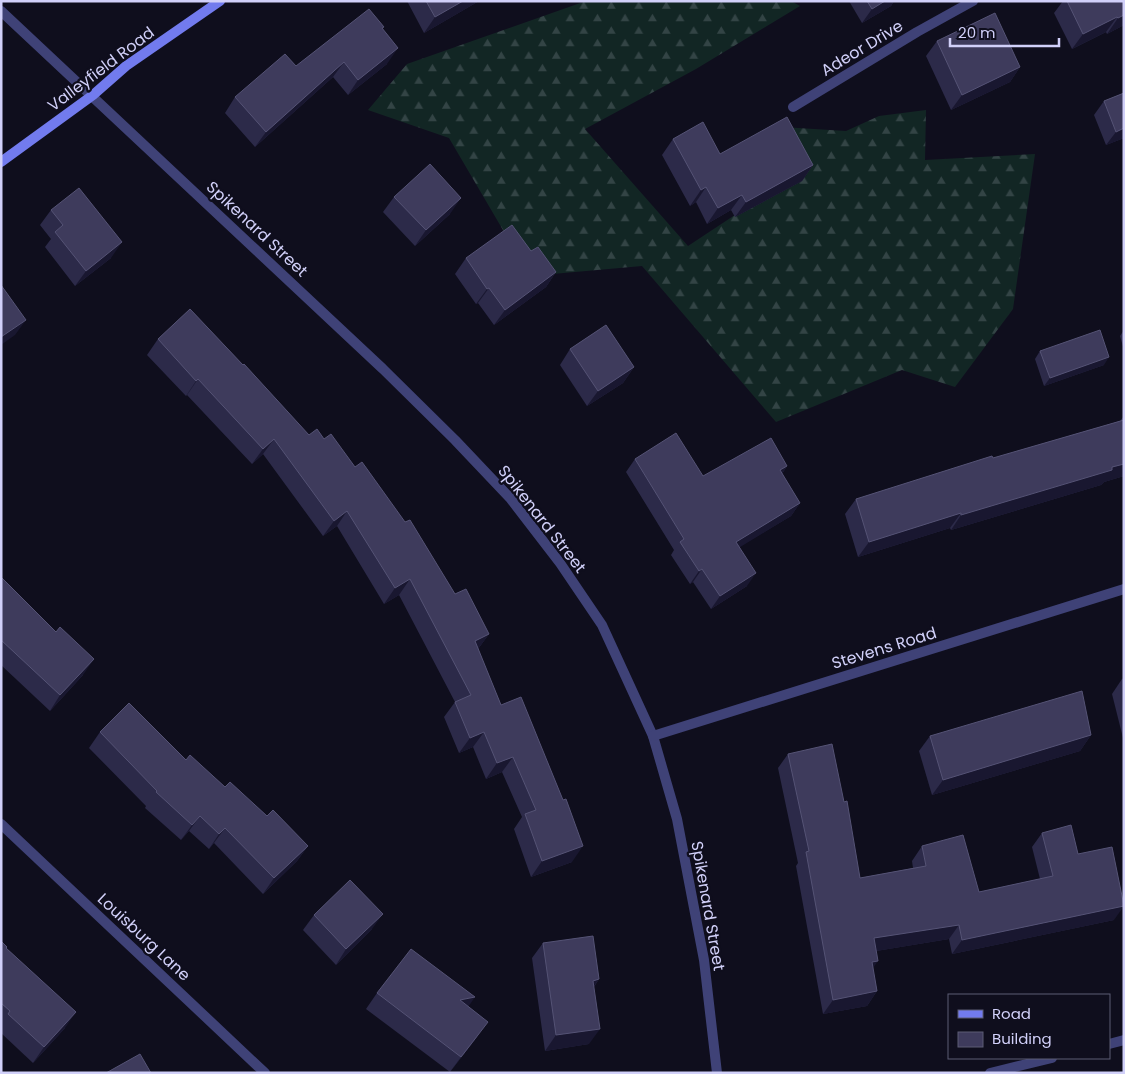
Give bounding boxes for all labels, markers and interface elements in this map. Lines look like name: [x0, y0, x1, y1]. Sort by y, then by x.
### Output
street label: Adeor Drive: [817, 14, 907, 82]
scale bar: [950, 15, 1059, 47]
street label: Valleyfield Road: [43, 21, 159, 117]
text: 20 m: [958, 22, 996, 43]
street label: Spikenard Street: [201, 176, 313, 282]
street label: Spikenard Street: [493, 460, 592, 578]
street label: Stevens Road: [829, 621, 939, 675]
street label: Spikenard Street: [685, 839, 731, 973]
street label: Louisburg Lane: [92, 888, 196, 986]
legend: [948, 994, 1110, 1059]
text: Road: [992, 1003, 1031, 1024]
text: Building: [992, 1028, 1052, 1049]

